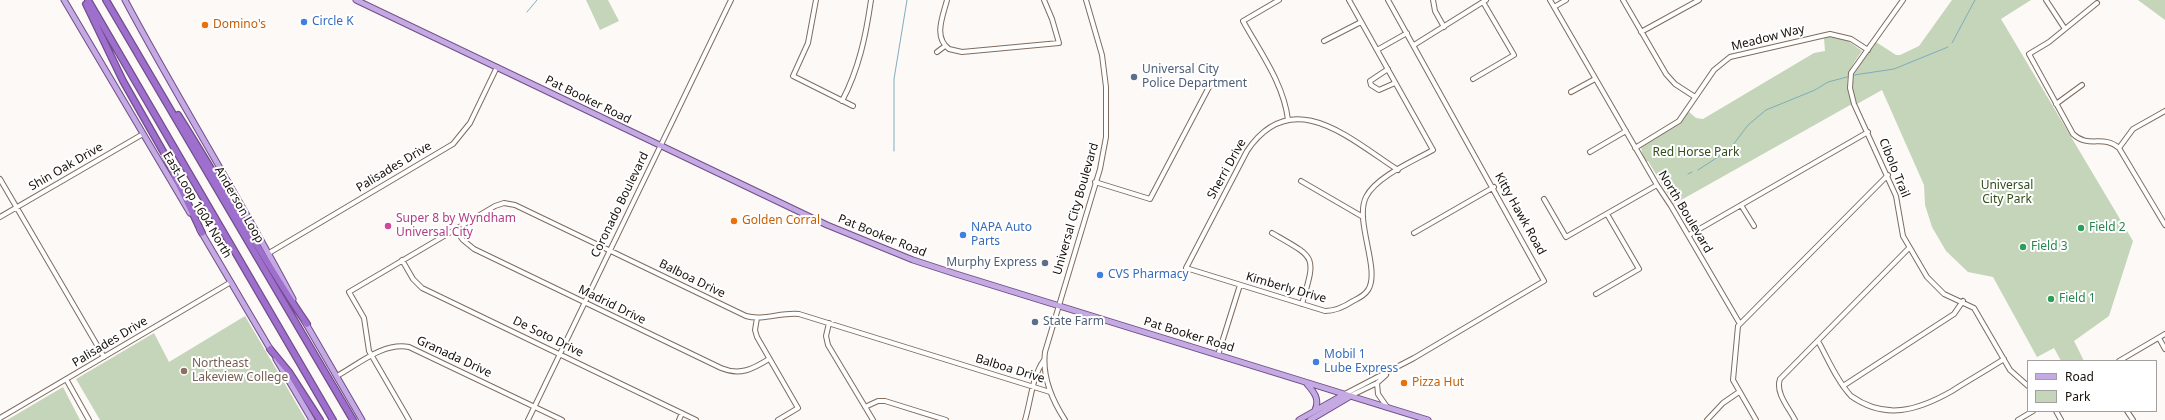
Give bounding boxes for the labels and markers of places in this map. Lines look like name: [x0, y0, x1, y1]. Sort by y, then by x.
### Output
place label: Circle K: [312, 15, 354, 29]
marker: Circle K: [299, 17, 309, 27]
place label: Domino's: [213, 18, 266, 32]
marker: Domino's: [200, 20, 210, 30]
place label: Universal City Police Department: [1142, 63, 1247, 91]
marker: Universal City Police Department: [1129, 72, 1139, 82]
place label: Super 8 by Wyndham Universal City: [396, 212, 516, 240]
place label: Golden Corral: [742, 214, 820, 228]
marker: Golden Corral: [729, 216, 739, 226]
marker: Super 8 by Wyndham Universal City: [383, 221, 393, 231]
place label: NAPA Auto Parts: [971, 221, 1032, 249]
place label: Field 2: [2089, 221, 2126, 235]
marker: Field 2: [2076, 223, 2086, 233]
marker: NAPA Auto Parts: [958, 230, 968, 240]
place label: Field 3: [2031, 240, 2068, 254]
marker: Field 3: [2018, 242, 2028, 252]
place label: Murphy Express: [946, 256, 1037, 270]
marker: Murphy Express: [1040, 258, 1050, 268]
place label: CVS Pharmacy: [1108, 268, 1189, 282]
marker: CVS Pharmacy: [1095, 270, 1105, 280]
place label: Field 1: [2059, 292, 2096, 306]
marker: Field 1: [2046, 294, 2056, 304]
place label: State Farm: [1043, 315, 1104, 329]
marker: State Farm: [1030, 317, 1040, 327]
place label: Mobil 1 Lube Express: [1324, 348, 1398, 376]
place label: Northeast Lakeview College: [192, 357, 288, 385]
marker: Mobil 1 Lube Express: [1311, 357, 1321, 367]
marker: Northeast Lakeview College: [179, 366, 189, 376]
place label: Pizza Hut: [1412, 376, 1464, 390]
marker: Pizza Hut: [1399, 378, 1409, 388]

